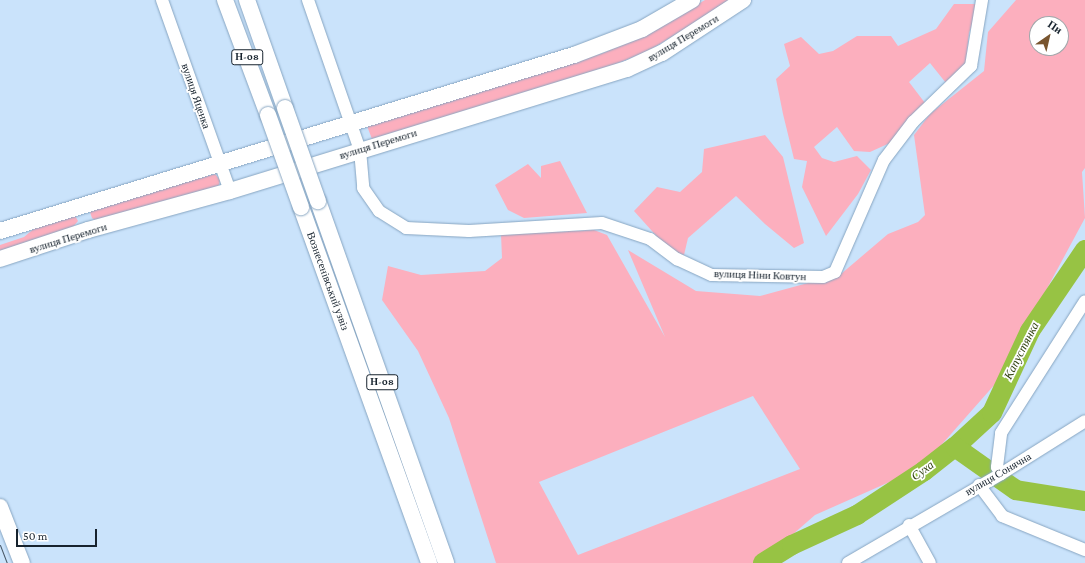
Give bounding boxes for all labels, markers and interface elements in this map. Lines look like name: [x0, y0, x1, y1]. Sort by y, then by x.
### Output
street label: вулиця Перемоги: [645, 12, 721, 64]
north arrow: [1029, 16, 1069, 56]
text: Пн: [1046, 18, 1065, 36]
road number: Н-08: [231, 49, 263, 65]
street label: вулиця Яценка: [179, 62, 213, 130]
street label: вулиця Перемоги: [338, 126, 418, 162]
street label: вулиця Перемоги: [28, 220, 108, 256]
street label: Вознесенівський узвіз: [304, 230, 352, 332]
street label: вулиця Ніни Ковтун: [714, 267, 806, 283]
water label: Капустянка: [1001, 320, 1043, 382]
road number: Н-08: [366, 374, 398, 390]
street label: вулиця Сонячна: [963, 450, 1033, 498]
water label: Суха: [909, 458, 937, 484]
scale bar: [18, 521, 99, 547]
text: 50 m: [23, 529, 47, 543]

